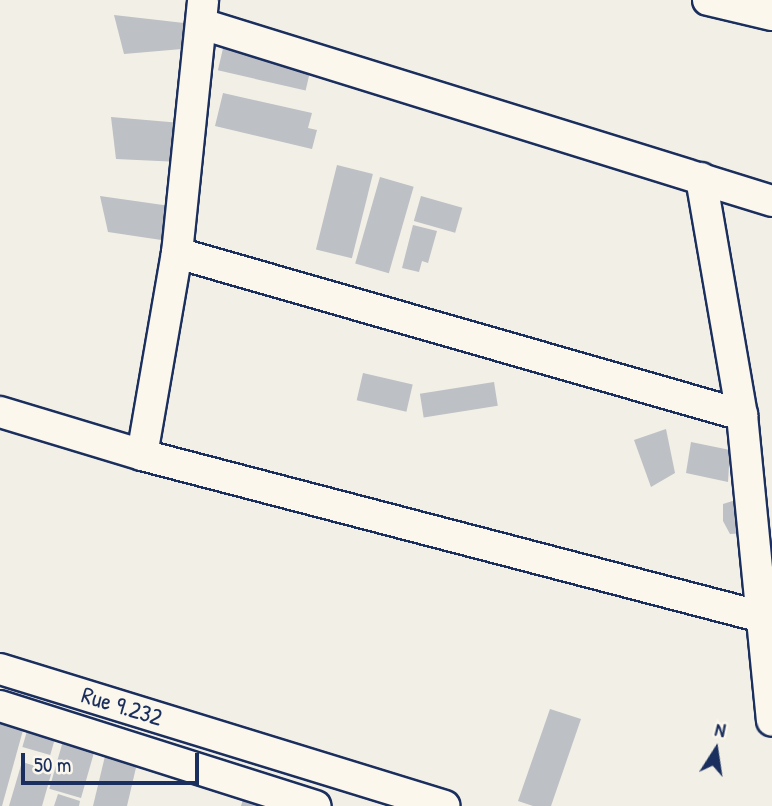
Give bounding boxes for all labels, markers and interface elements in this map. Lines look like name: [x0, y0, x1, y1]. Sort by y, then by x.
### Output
street label: Rue 9.232: [78, 680, 166, 732]
north arrow: [681, 715, 751, 785]
text: N: [713, 716, 728, 743]
scale bar: [24, 740, 203, 784]
text: 50 m: [34, 750, 71, 779]

